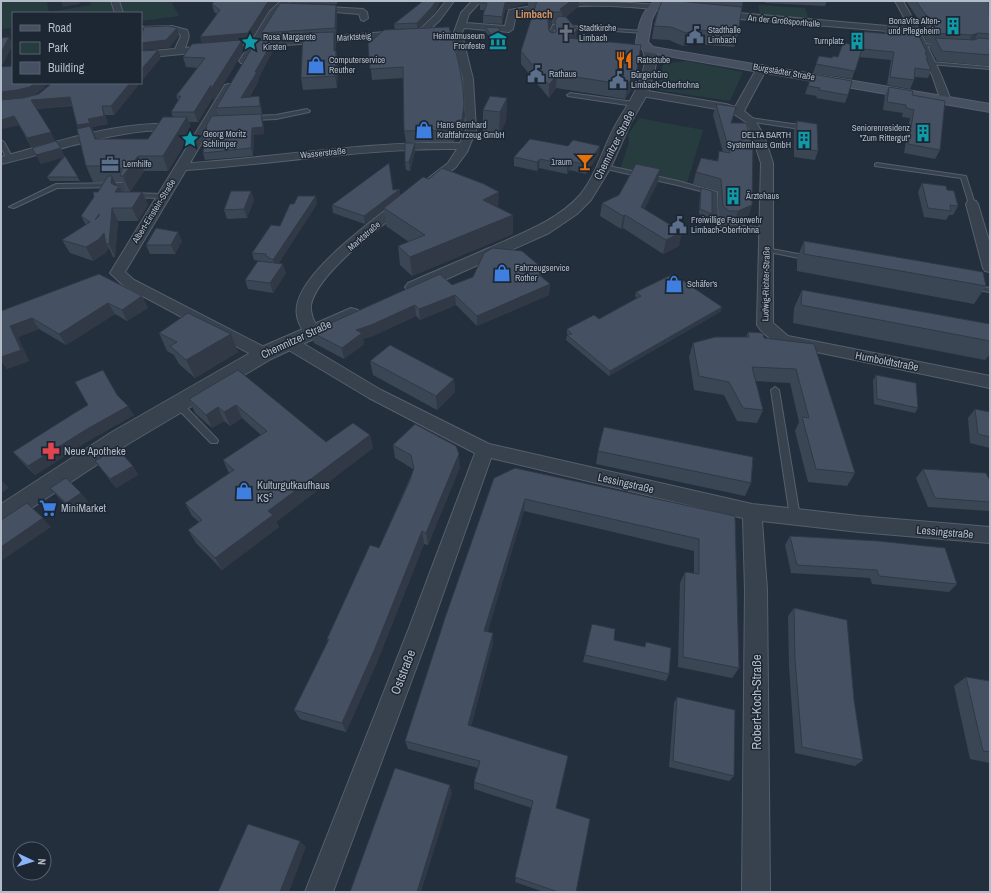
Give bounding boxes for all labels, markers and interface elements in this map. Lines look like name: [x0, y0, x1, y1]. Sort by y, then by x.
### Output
district label: Limbach: [515, 7, 553, 21]
legend: [12, 12, 142, 84]
street label: An der Großsporthalle: [746, 12, 821, 30]
place label: BonaVita Alten- und Pflegeheim: [888, 15, 941, 37]
building icon: BonaVita Alten- und Pflegeheim: [943, 16, 963, 36]
text: Road: [48, 20, 72, 36]
place label: Stadtkirche Limbach: [579, 22, 616, 44]
church icon: Stadtkirche Limbach: [556, 23, 576, 43]
place label: Stadthalle Limbach: [708, 24, 741, 46]
public building icon: Stadthalle Limbach: [685, 25, 705, 45]
street label: Marktsteig: [336, 30, 372, 44]
place label: Heimatmuseum Fronfeste: [433, 30, 485, 52]
place label: Rosa Margarete Kirsten: [263, 31, 316, 53]
museum icon: Heimatmuseum Fronfeste: [488, 31, 508, 51]
building icon: Turnplatz: [847, 31, 867, 51]
place icon: Rosa Margarete Kirsten: [240, 32, 260, 52]
place label: Turnplatz: [814, 35, 844, 47]
text: Park: [48, 40, 68, 56]
restaurant icon: Ratsstube: [614, 50, 634, 70]
place label: Computerservice Reuther: [329, 54, 385, 76]
place label: Ratsstube: [637, 54, 670, 66]
shop icon: Computerservice Reuther: [306, 55, 326, 75]
text: Building: [48, 60, 85, 76]
street label: Burgstädter Straße: [752, 61, 816, 83]
public building icon: Rathaus: [526, 64, 546, 84]
place label: Rathaus: [549, 68, 577, 80]
place label: Bürgerbüro Limbach-Oberfrohna: [631, 69, 699, 91]
public building icon: Bürgerbüro Limbach-Oberfrohna: [608, 70, 628, 90]
street label: Chemnitzer Straße: [590, 108, 638, 182]
place label: Hans Bernhard Kraftfahrzeug GmbH: [437, 119, 505, 141]
shop icon: Hans Bernhard Kraftfahrzeug GmbH: [414, 120, 434, 140]
place label: Seniorenresidenz "Zum Rittergut": [852, 122, 910, 144]
building icon: Seniorenresidenz "Zum Rittergut": [913, 123, 933, 143]
place label: Georg Moritz Schlimper: [203, 128, 246, 150]
place icon: Georg Moritz Schlimper: [180, 129, 200, 149]
place label: DELTA BARTH Systemhaus GmbH: [727, 129, 791, 151]
building icon: DELTA BARTH Systemhaus GmbH: [794, 130, 814, 150]
street label: Wasserstraße: [300, 145, 346, 161]
bar icon: 1raum: [575, 152, 595, 172]
office icon: Lernhilfe: [100, 154, 120, 174]
place label: 1raum: [551, 156, 572, 168]
place label: Lernhilfe: [123, 158, 152, 170]
street label: Albert-Einstein-Straße: [129, 177, 179, 246]
building icon: Ärztehaus: [723, 186, 743, 206]
place label: Ärztehaus: [745, 190, 780, 202]
place label: Freiwillige Feuerwehr Limbach-Oberfrohna: [691, 214, 763, 236]
public building icon: Freiwillige Feuerwehr Limbach-Oberfrohna: [668, 215, 688, 235]
street label: Marktstraße: [345, 219, 383, 253]
street label: Ludwig-Richter-Straße: [759, 247, 773, 321]
place label: Fahrzeugservice Rother: [515, 262, 570, 284]
shop icon: Fahrzeugservice Rother: [492, 263, 512, 283]
shop icon: Schäfer's: [664, 274, 684, 294]
place label: Schäfer's: [687, 278, 718, 290]
street label: Chemnitzer Straße: [259, 317, 333, 361]
street label: Humboldtstraße: [854, 348, 920, 374]
pharmacy icon: Neue Apotheke: [41, 441, 61, 461]
place label: Neue Apotheke: [64, 444, 126, 458]
street label: Lessingstraße: [597, 470, 655, 496]
place label: Kulturgutkaufhaus KS²: [257, 478, 330, 505]
shop icon: Kulturgutkaufhaus KS²: [234, 481, 254, 501]
supermarket icon: MiniMarket: [38, 498, 58, 518]
place label: MiniMarket: [61, 501, 107, 515]
street label: Lessingstraße: [916, 523, 974, 541]
street label: Oststraße: [387, 647, 419, 697]
street label: Robert-Koch-Straße: [748, 654, 765, 750]
north arrow: [12, 841, 52, 881]
text: N: [35, 858, 49, 865]

